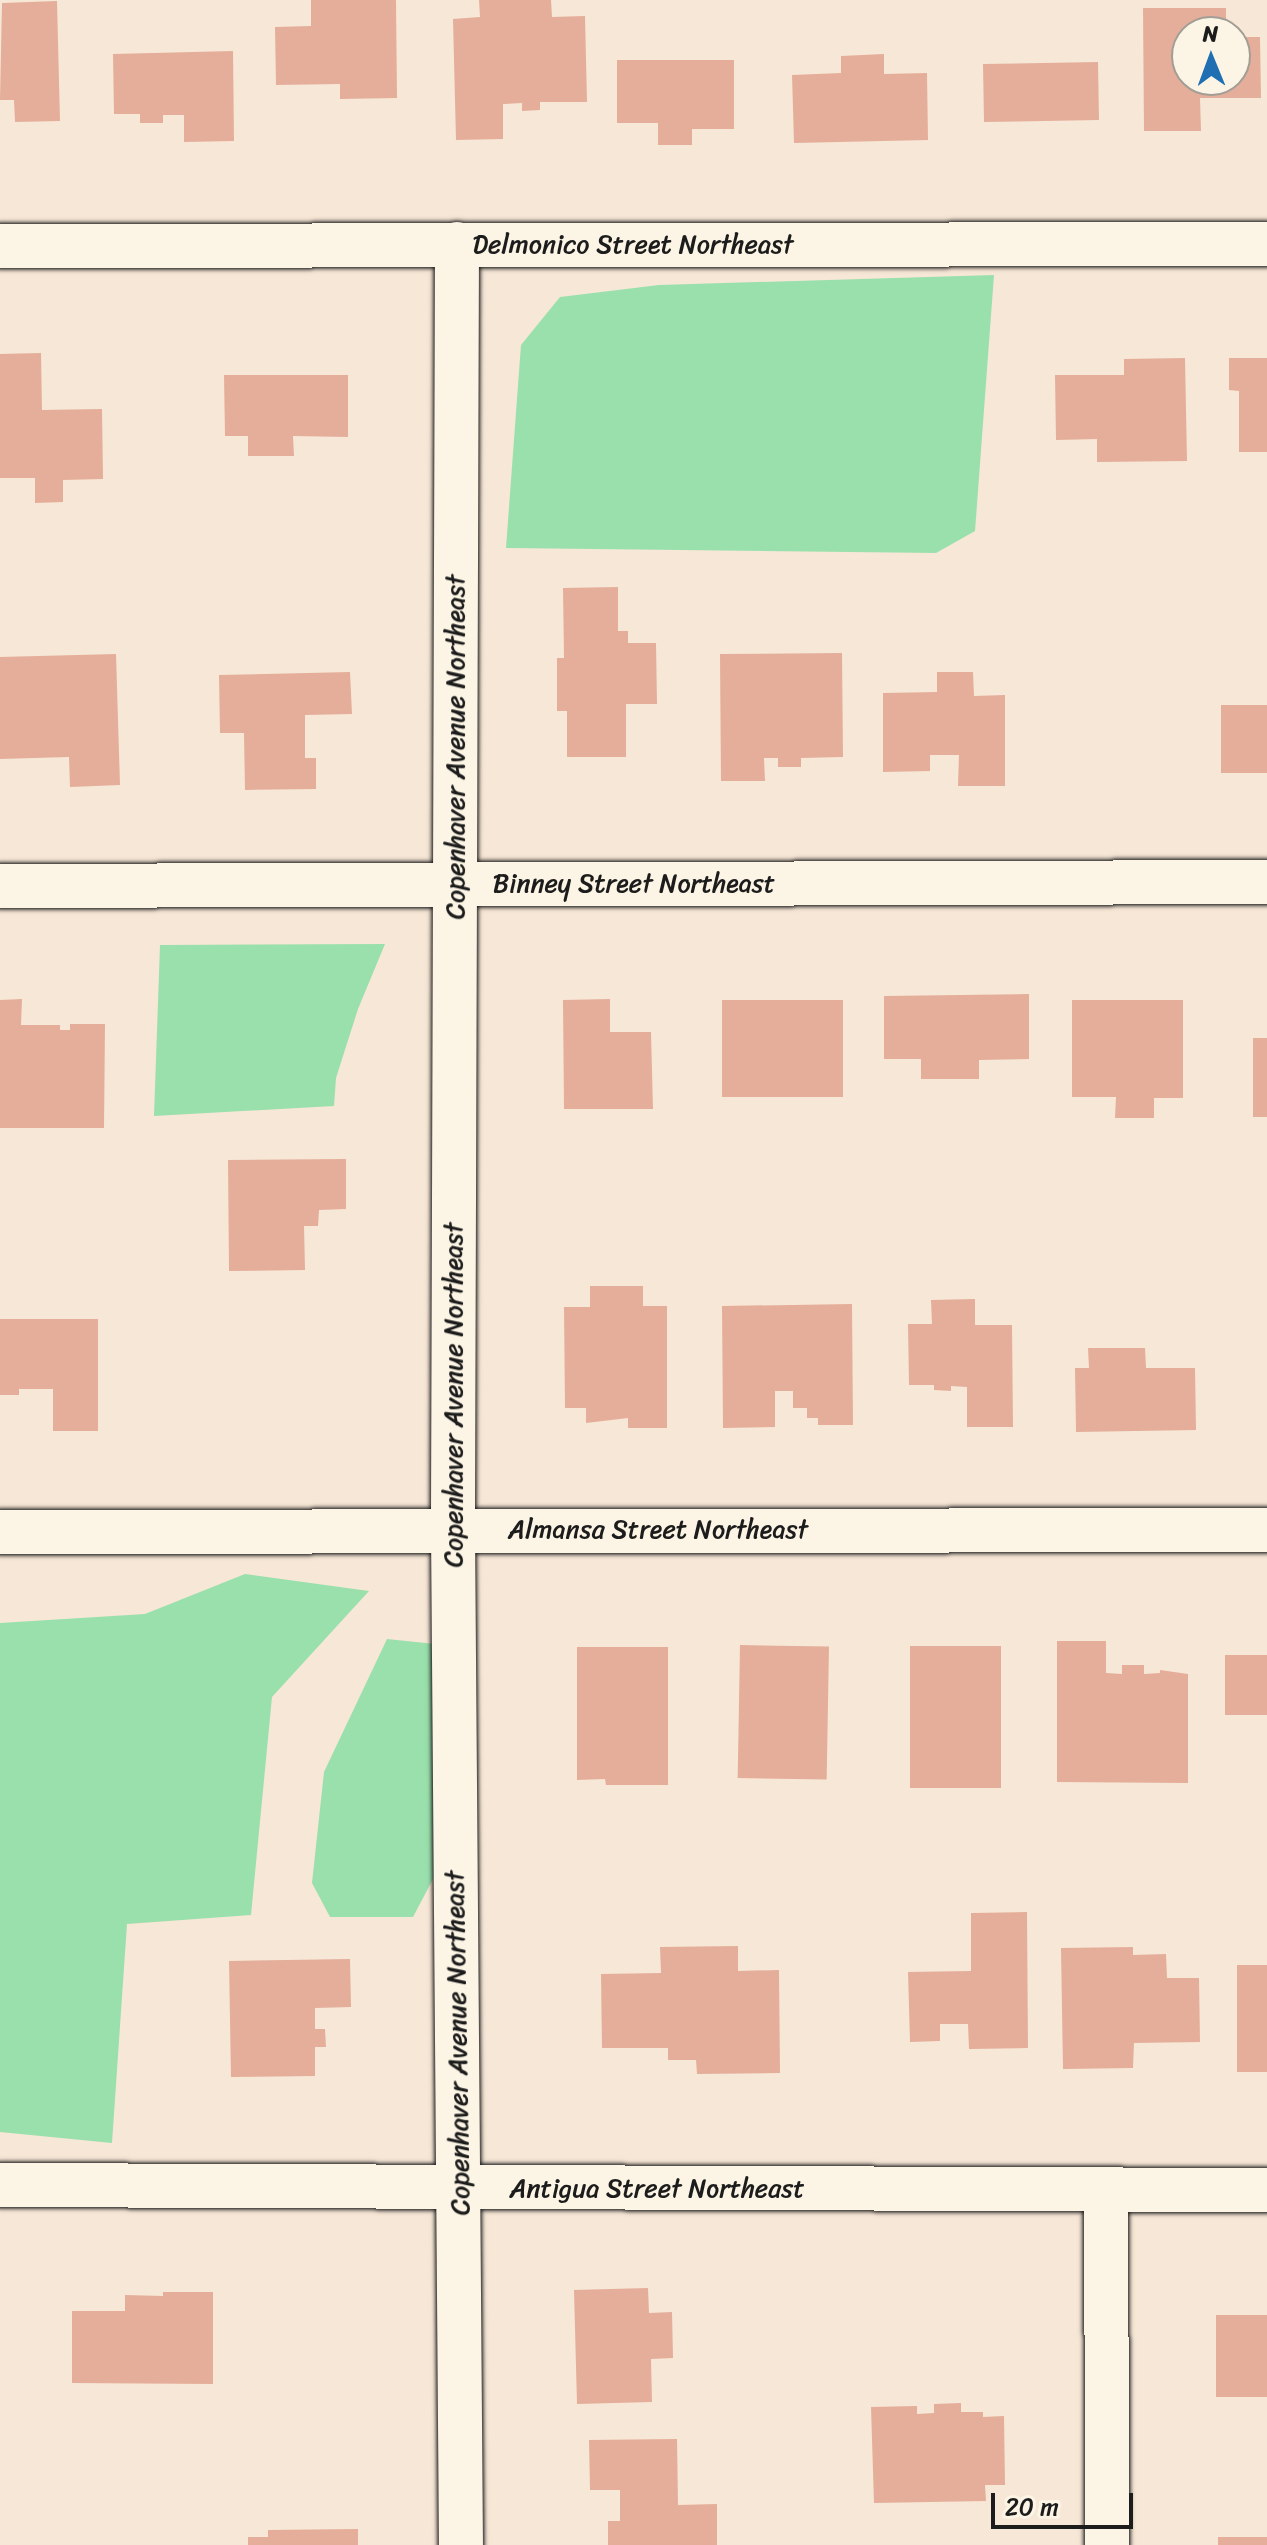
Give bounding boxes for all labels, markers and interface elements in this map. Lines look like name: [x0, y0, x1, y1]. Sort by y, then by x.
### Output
text: N: [1203, 14, 1219, 53]
north arrow: [1171, 16, 1251, 96]
street label: Delmonico Street Northeast: [472, 229, 794, 261]
street label: Copenhaver Avenue Northeast: [440, 574, 472, 920]
street label: Binney Street Northeast: [492, 868, 776, 900]
street label: Copenhaver Avenue Northeast: [438, 1222, 470, 1568]
street label: Almansa Street Northeast: [507, 1514, 809, 1546]
street label: Copenhaver Avenue Northeast: [439, 1870, 477, 2216]
street label: Antigua Street Northeast: [509, 2173, 805, 2205]
scale bar: [995, 2477, 1137, 2527]
text: 20 m: [1005, 2486, 1059, 2528]

